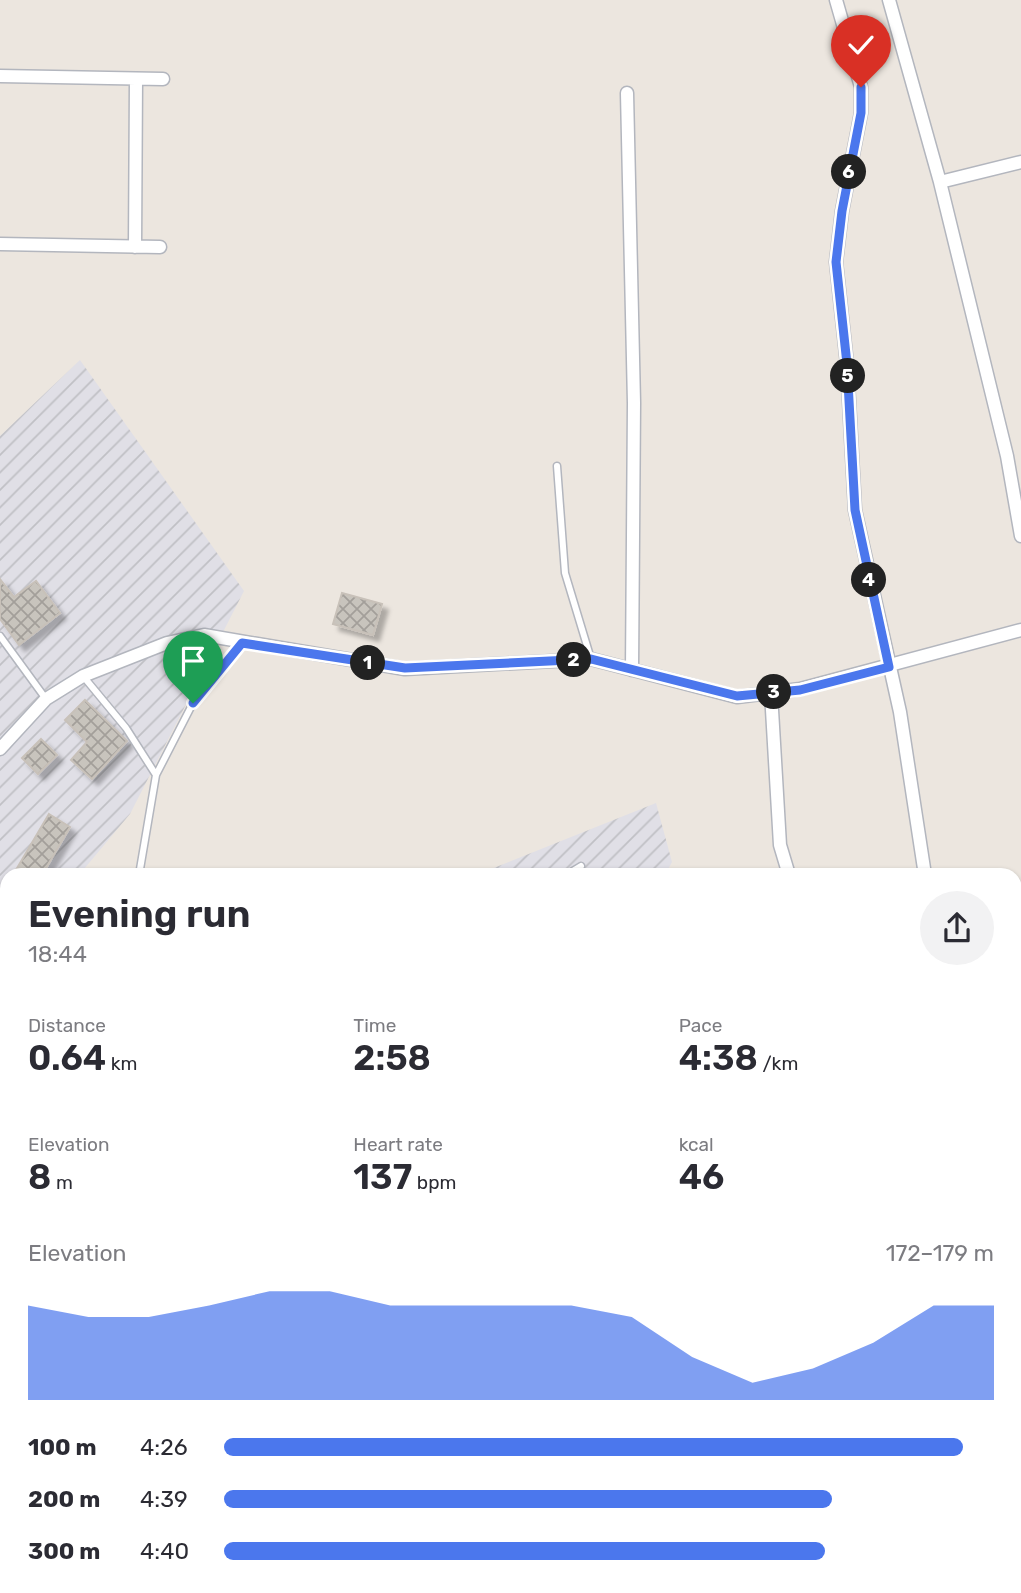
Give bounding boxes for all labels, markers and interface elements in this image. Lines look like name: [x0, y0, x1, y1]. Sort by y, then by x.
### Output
pin: [831, 15, 891, 87]
icon: check: [842, 26, 880, 64]
pin: 6: [832, 154, 866, 190]
text: 6: [842, 160, 855, 183]
pin: 5: [830, 358, 866, 394]
text: 5: [841, 364, 854, 387]
pin: 4: [852, 562, 886, 598]
text: 4: [862, 568, 875, 591]
pin: [163, 631, 223, 703]
icon: arrive: [174, 642, 212, 680]
pin: 2: [556, 642, 592, 678]
pin: 1: [350, 646, 386, 680]
text: 2: [567, 648, 580, 671]
text: 1: [363, 651, 372, 674]
pin: 3: [756, 674, 792, 710]
text: 3: [767, 680, 780, 703]
text: Evening run: [28, 891, 251, 937]
button: share: [920, 891, 994, 965]
text: 18:44: [28, 940, 87, 968]
text: Distance: [28, 1014, 106, 1037]
text: Time: [353, 1014, 396, 1037]
text: Pace: [679, 1014, 722, 1037]
text: 0.64: [28, 1037, 106, 1079]
text: 2:58: [353, 1037, 431, 1079]
text: 4:38: [679, 1037, 758, 1079]
text: km: [106, 1052, 138, 1075]
text: /km: [758, 1052, 798, 1075]
text: Elevation: [28, 1133, 109, 1156]
text: Heart rate: [353, 1133, 443, 1156]
text: kcal: [679, 1133, 714, 1156]
text: 8: [28, 1156, 51, 1198]
text: 137: [353, 1156, 412, 1198]
text: 46: [679, 1156, 724, 1198]
text: m: [51, 1171, 73, 1194]
text: bpm: [412, 1171, 456, 1194]
text: Elevation: [28, 1239, 127, 1267]
text: 172–179 m: [886, 1239, 994, 1267]
text: 100 m: [28, 1433, 97, 1461]
text: 4:26: [140, 1433, 188, 1461]
text: 200 m: [28, 1485, 100, 1513]
text: 4:39: [140, 1485, 188, 1513]
text: 300 m: [28, 1537, 100, 1565]
text: 4:40: [140, 1537, 189, 1565]

